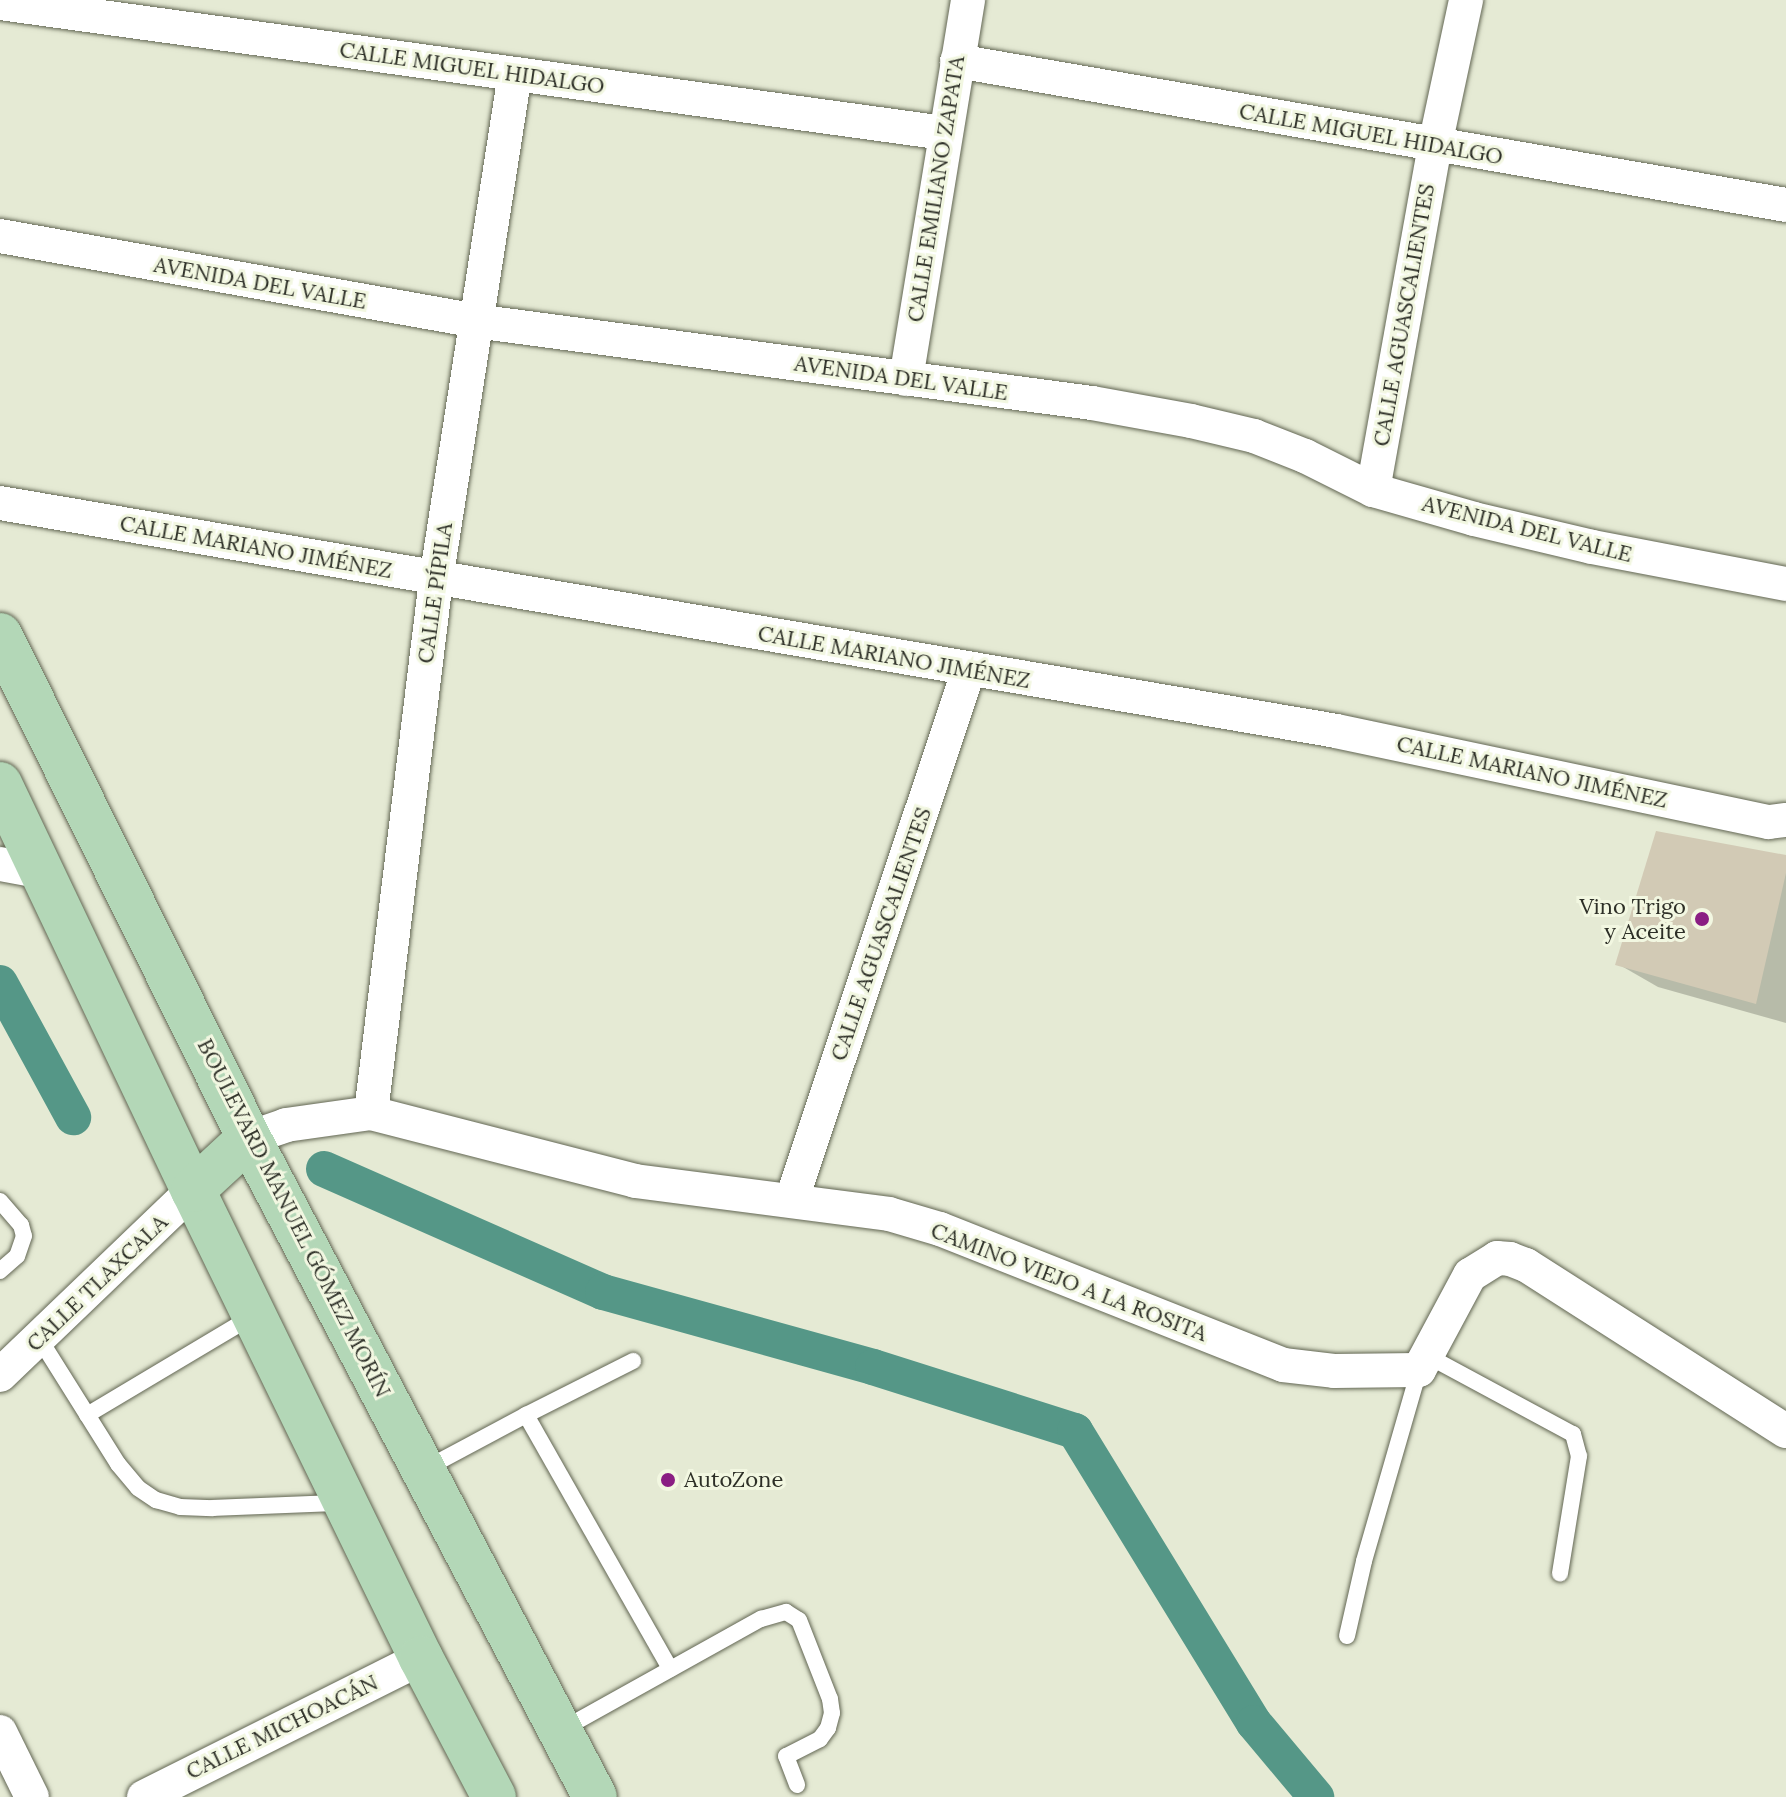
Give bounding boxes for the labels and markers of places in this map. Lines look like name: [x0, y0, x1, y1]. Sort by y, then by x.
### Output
place label: Vino Trigo y Aceite: [1579, 893, 1686, 944]
marker: Vino Trigo y Aceite: [1693, 910, 1711, 928]
place label: AutoZone: [684, 1467, 783, 1493]
marker: AutoZone: [659, 1471, 677, 1489]

